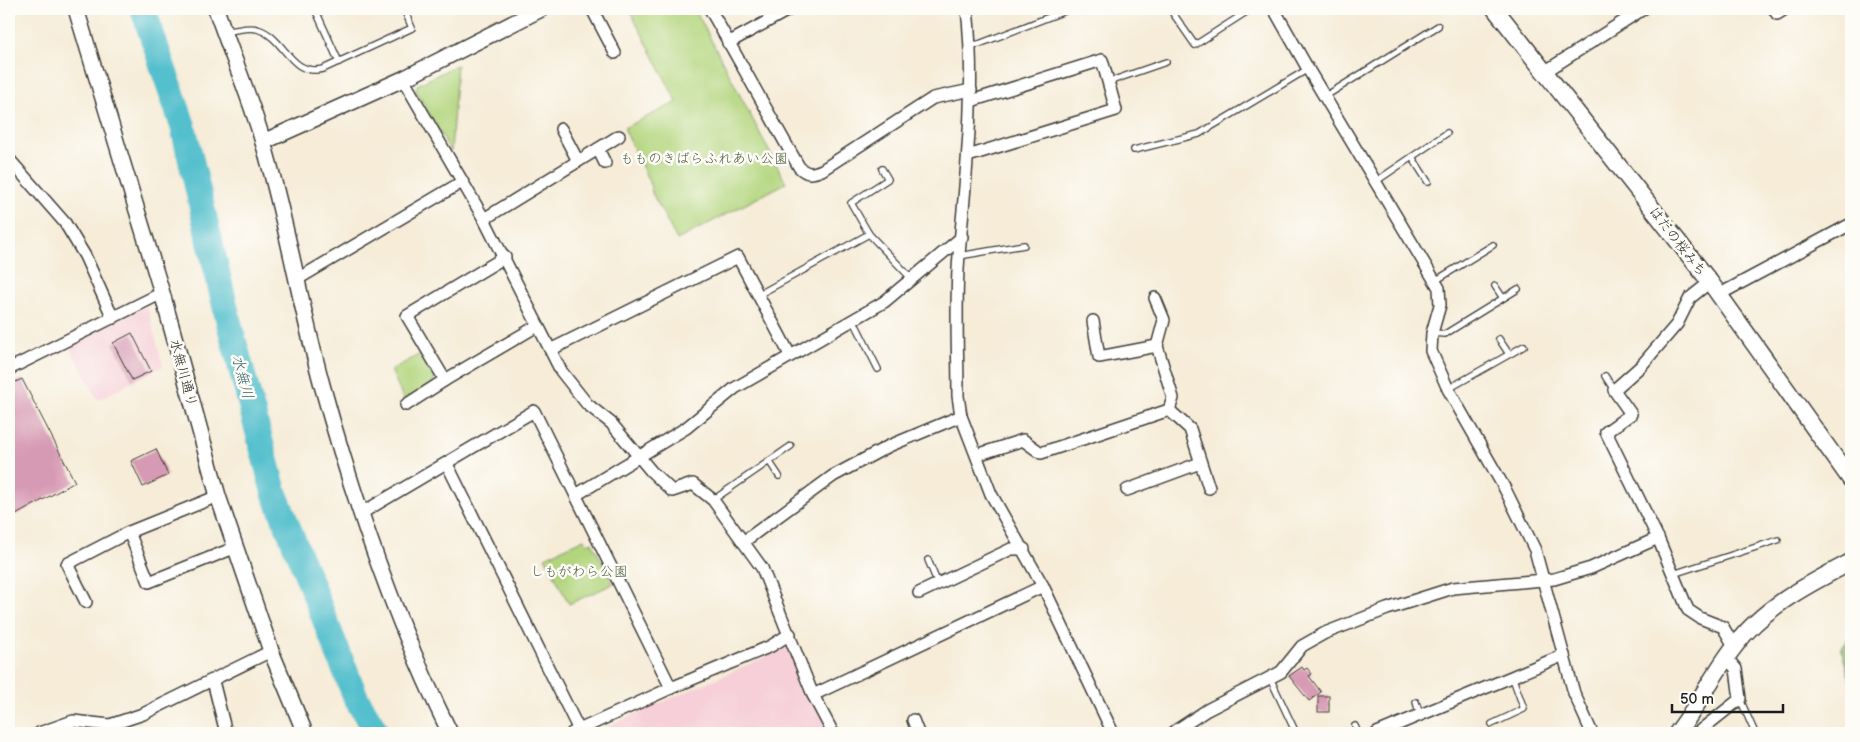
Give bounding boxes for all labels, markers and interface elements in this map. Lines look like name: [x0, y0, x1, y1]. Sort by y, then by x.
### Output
park label: もものきばらふれあい公園: [620, 150, 788, 167]
street label: はだの桜みち: [1645, 203, 1710, 279]
street label: 水無川通り: [166, 337, 201, 409]
water label: 水無川: [228, 353, 258, 401]
park label: しもがわら公園: [530, 563, 628, 580]
scale bar: [1672, 682, 1784, 714]
text: 50 m: [1680, 690, 1714, 709]

